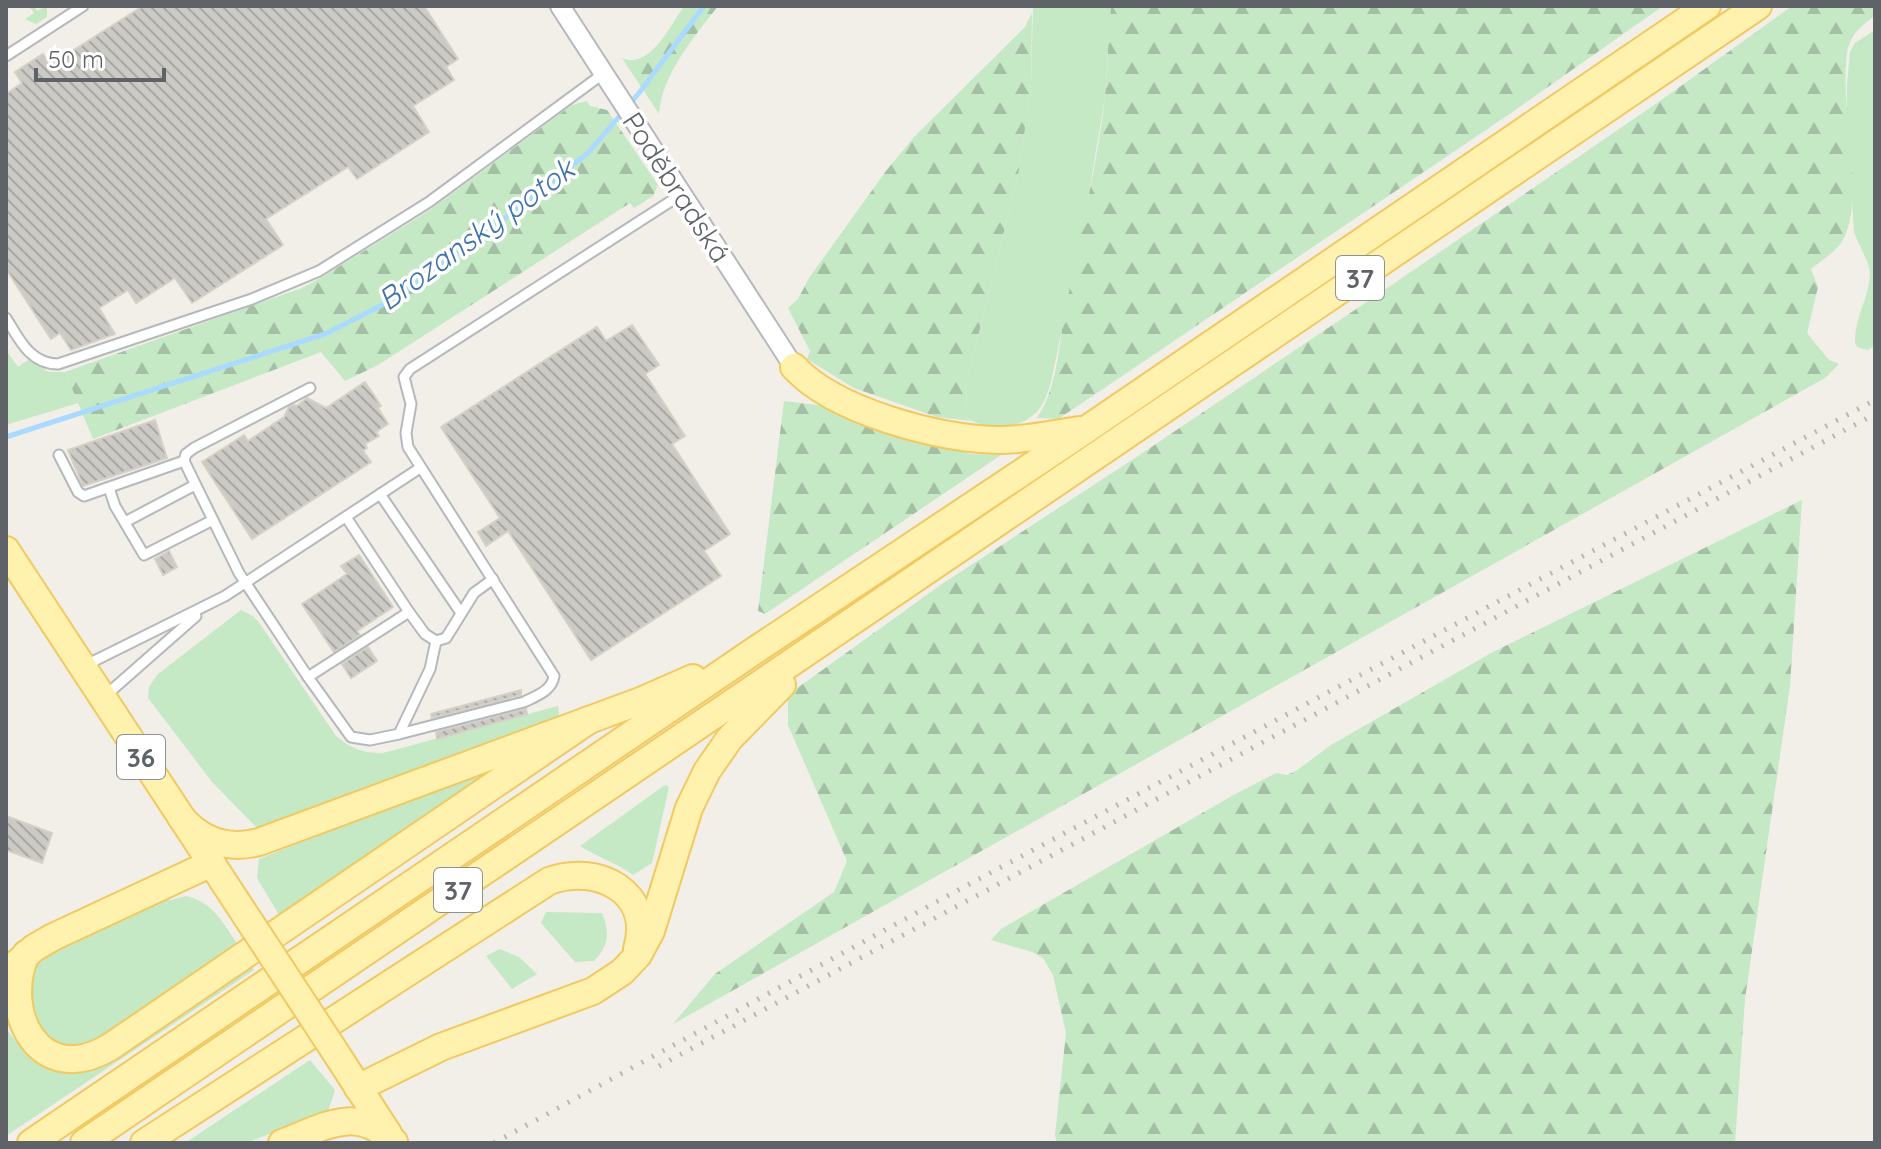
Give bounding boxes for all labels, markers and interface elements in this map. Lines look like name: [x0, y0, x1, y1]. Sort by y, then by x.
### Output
scale bar: [36, 32, 164, 82]
text: 50 m: [48, 44, 104, 74]
street label: Poděbradská: [615, 105, 739, 269]
water label: Brozanský potok: [370, 148, 584, 318]
road number: 37: [1336, 256, 1384, 300]
road number: 36: [117, 735, 165, 779]
road number: 37: [434, 868, 482, 912]

